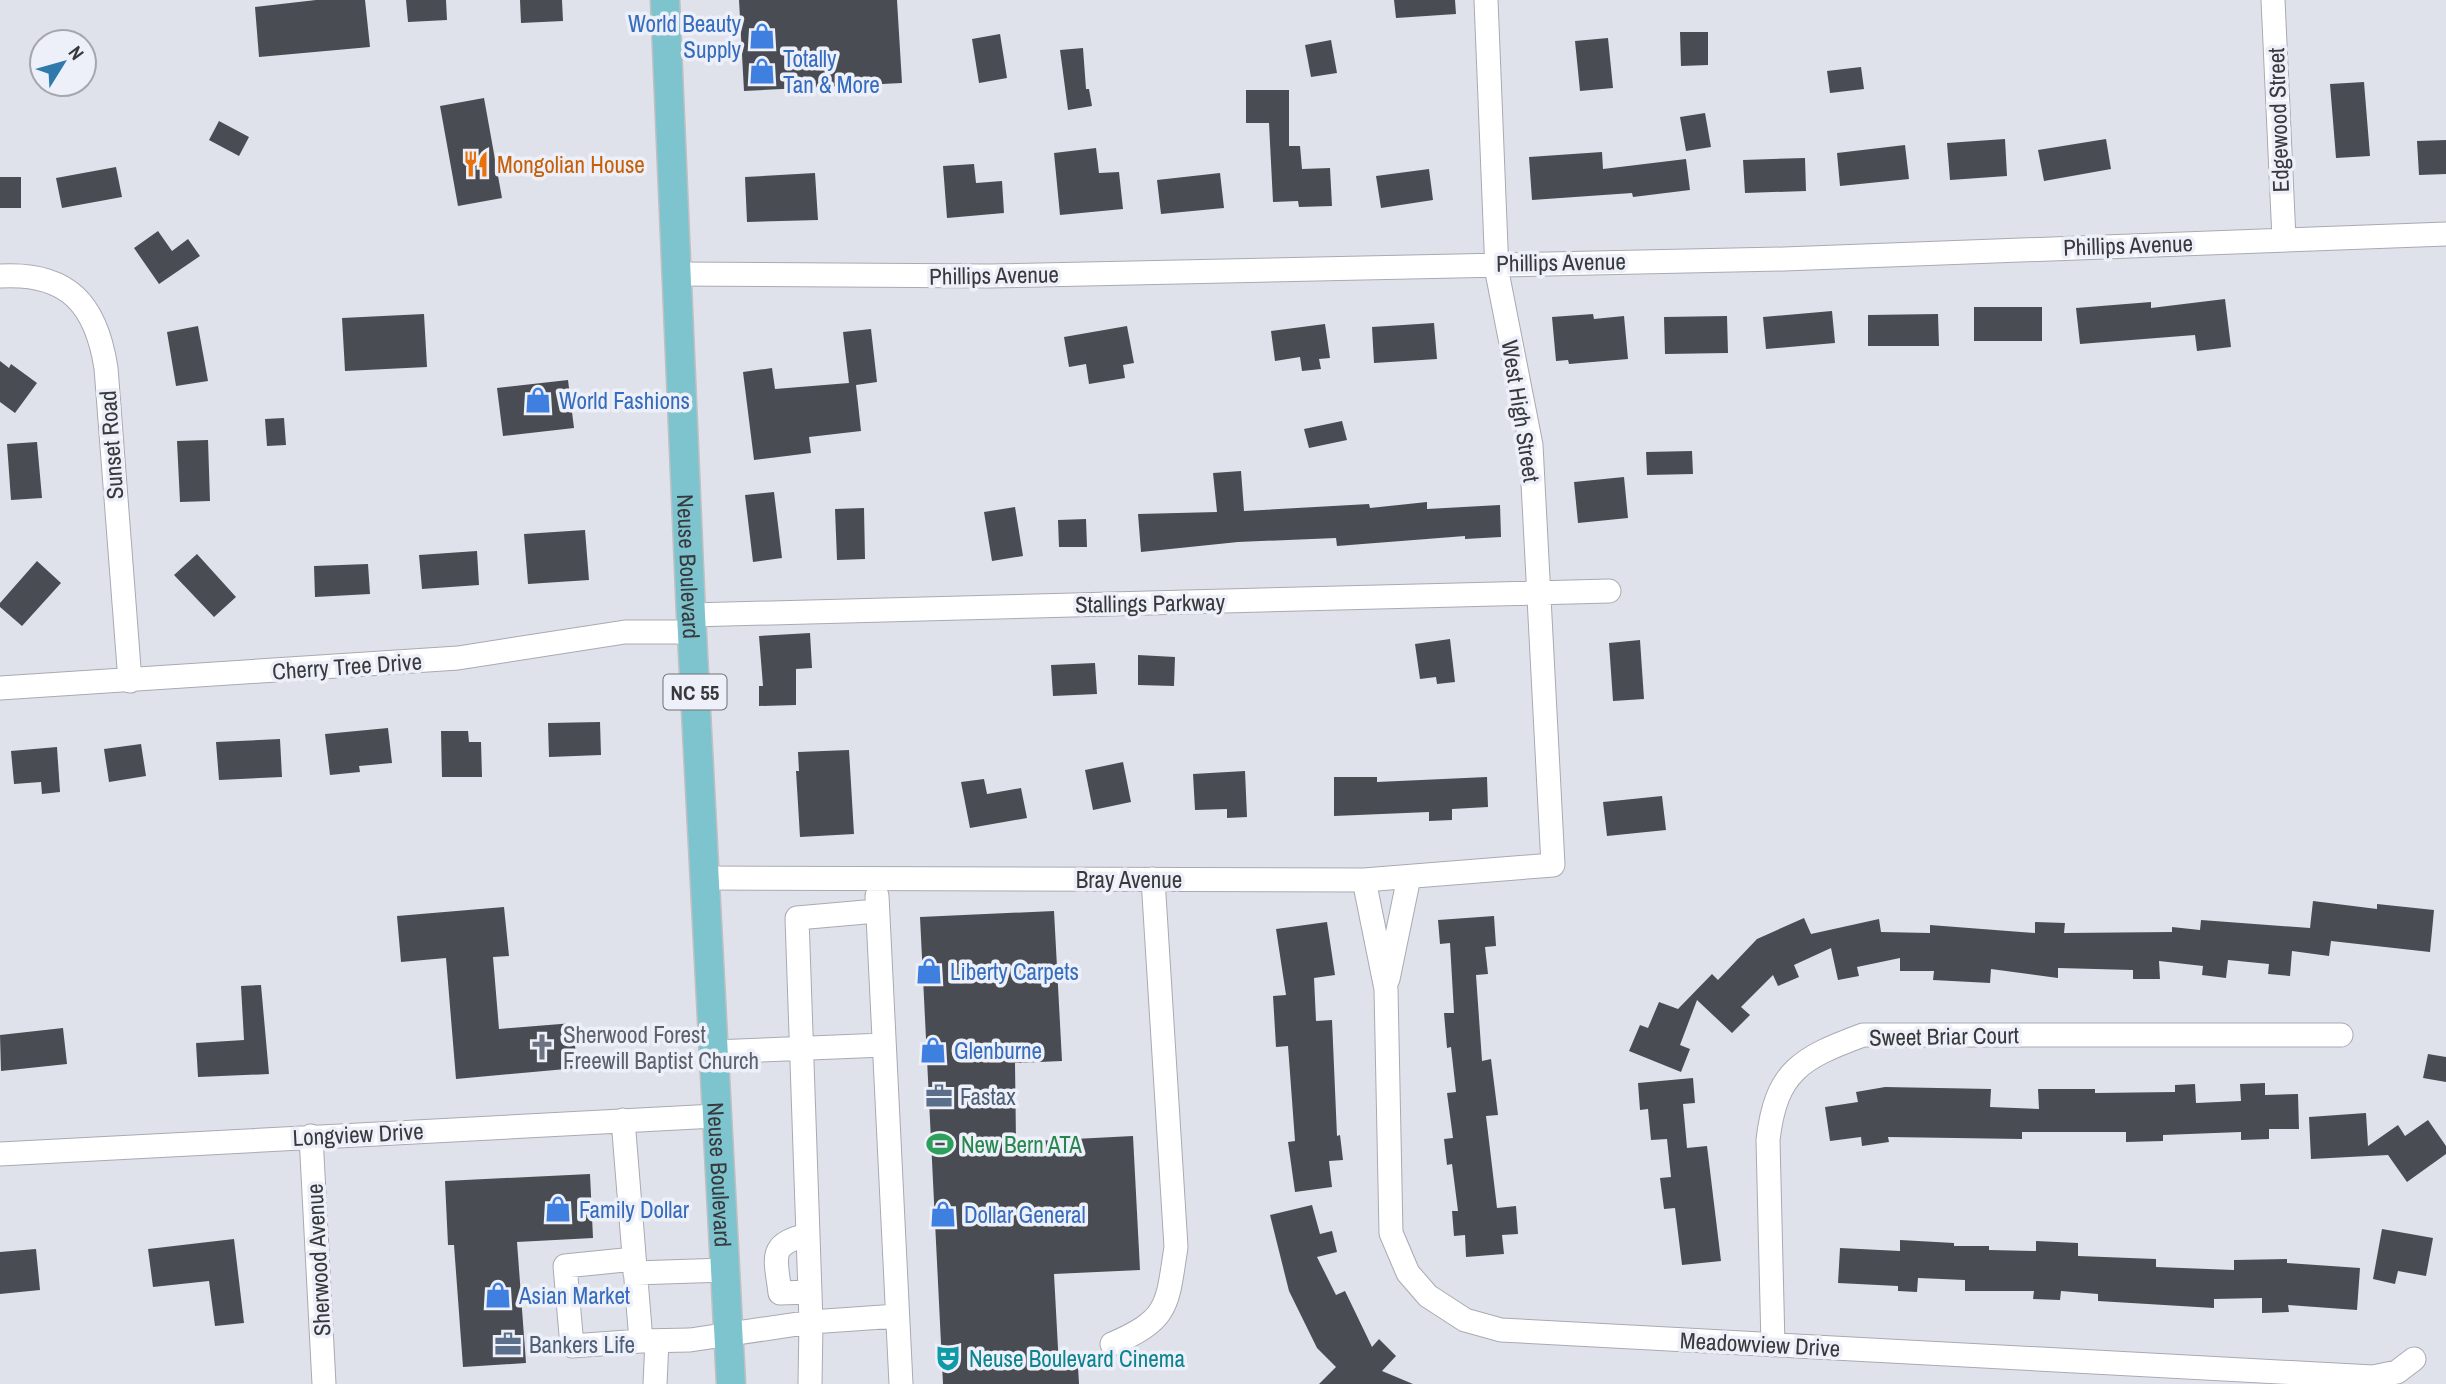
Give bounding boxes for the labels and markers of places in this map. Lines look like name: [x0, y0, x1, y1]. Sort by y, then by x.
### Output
place label: World Beauty Supply: [628, 8, 742, 65]
shop icon: World Beauty Supply: [747, 21, 777, 51]
place label: Totally Tan & More: [783, 43, 880, 100]
shop icon: Totally Tan & More: [747, 56, 777, 86]
restaurant icon: Mongolian House: [461, 149, 491, 179]
place label: Mongolian House: [497, 149, 645, 180]
shop icon: World Fashions: [523, 385, 553, 415]
place label: World Fashions: [559, 385, 690, 416]
shop icon: Liberty Carpets: [914, 956, 944, 986]
place label: Liberty Carpets: [950, 956, 1079, 987]
place label: Sherwood Forest Freewill Baptist Church: [563, 1019, 759, 1076]
church icon: Sherwood Forest Freewill Baptist Church: [527, 1032, 557, 1062]
shop icon: Glenburne: [918, 1035, 948, 1065]
place label: Glenburne: [954, 1035, 1042, 1066]
office icon: Fastax: [924, 1081, 954, 1111]
place label: Fastax: [960, 1081, 1016, 1112]
sports icon: New Bern ATA: [925, 1129, 955, 1159]
place label: New Bern ATA: [961, 1129, 1082, 1160]
shop icon: Family Dollar: [543, 1194, 573, 1224]
place label: Family Dollar: [579, 1194, 690, 1225]
shop icon: Dollar General: [928, 1199, 958, 1229]
place label: Dollar General: [964, 1199, 1086, 1230]
shop icon: Asian Market: [483, 1280, 513, 1310]
place label: Asian Market: [518, 1280, 630, 1311]
office icon: Bankers Life: [493, 1329, 523, 1359]
place label: Bankers Life: [529, 1329, 635, 1360]
theatre icon: Neuse Boulevard Cinema: [933, 1343, 963, 1373]
place label: Neuse Boulevard Cinema: [969, 1343, 1185, 1374]

